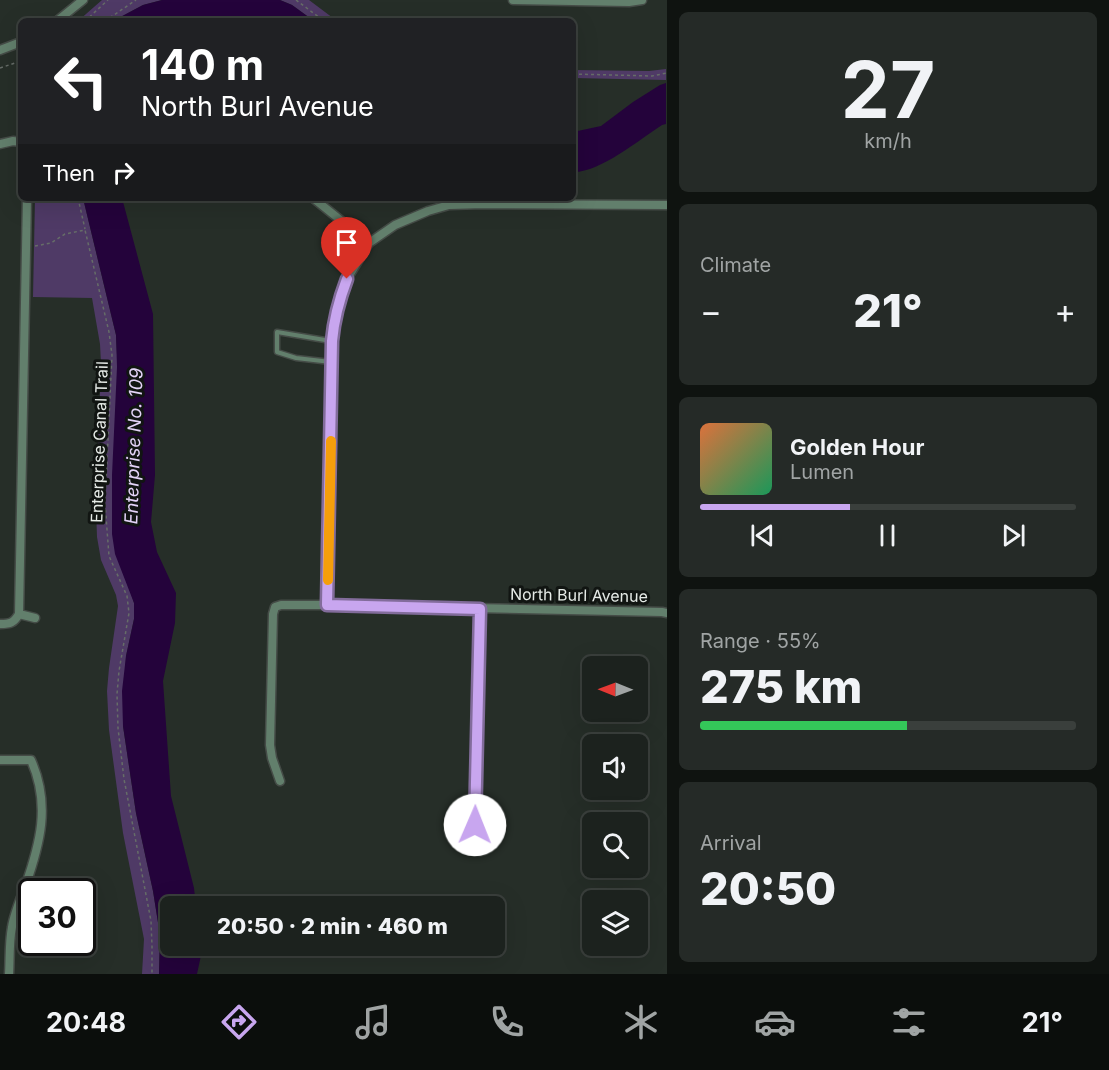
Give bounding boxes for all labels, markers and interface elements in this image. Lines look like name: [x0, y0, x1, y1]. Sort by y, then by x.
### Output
text: 140 m: [141, 39, 264, 90]
icon: left: [42, 42, 120, 120]
text: 27: [841, 42, 935, 137]
text: North Burl Avenue: [141, 90, 374, 123]
text: km/h: [864, 129, 912, 153]
icon: right: [107, 156, 140, 189]
text: Then: [42, 160, 95, 186]
pin: [321, 217, 372, 279]
icon: arrive: [330, 226, 363, 259]
text: Climate: [700, 253, 771, 277]
text: 21°: [853, 283, 923, 338]
text: −: [700, 291, 722, 331]
text: +: [1054, 291, 1076, 331]
street label: Enterprise Canal Trail: [86, 361, 112, 523]
water label: Enterprise No. 109: [120, 367, 147, 525]
text: Golden Hour: [790, 434, 924, 460]
text: Lumen: [790, 460, 854, 484]
icon: previous: [746, 519, 779, 552]
icon: pause: [871, 519, 904, 552]
icon: next: [997, 519, 1030, 552]
street label: North Burl Avenue: [510, 584, 648, 606]
text: Range · 55%: [700, 629, 821, 653]
north arrow: [582, 656, 648, 722]
map controls: [582, 656, 648, 956]
text: 275 km: [700, 659, 862, 714]
button: sound: [582, 734, 648, 800]
position arrow: [443, 793, 507, 857]
button: search: [582, 812, 648, 878]
text: Arrival: [700, 831, 762, 855]
text: 20:50: [700, 861, 836, 916]
speed limit sign: 30: [18, 878, 96, 956]
button: layers: [582, 890, 648, 956]
text: 20:50 · 2 min · 460 m: [217, 913, 448, 939]
icon: directions: [218, 1001, 260, 1043]
icon: music: [352, 1001, 394, 1043]
icon: phone: [486, 1001, 528, 1043]
icon: climate: [620, 1001, 662, 1043]
icon: car: [754, 1001, 796, 1043]
icon: filters: [888, 1001, 930, 1043]
text: 20:48: [46, 1006, 126, 1039]
text: 21°: [1022, 1006, 1063, 1039]

